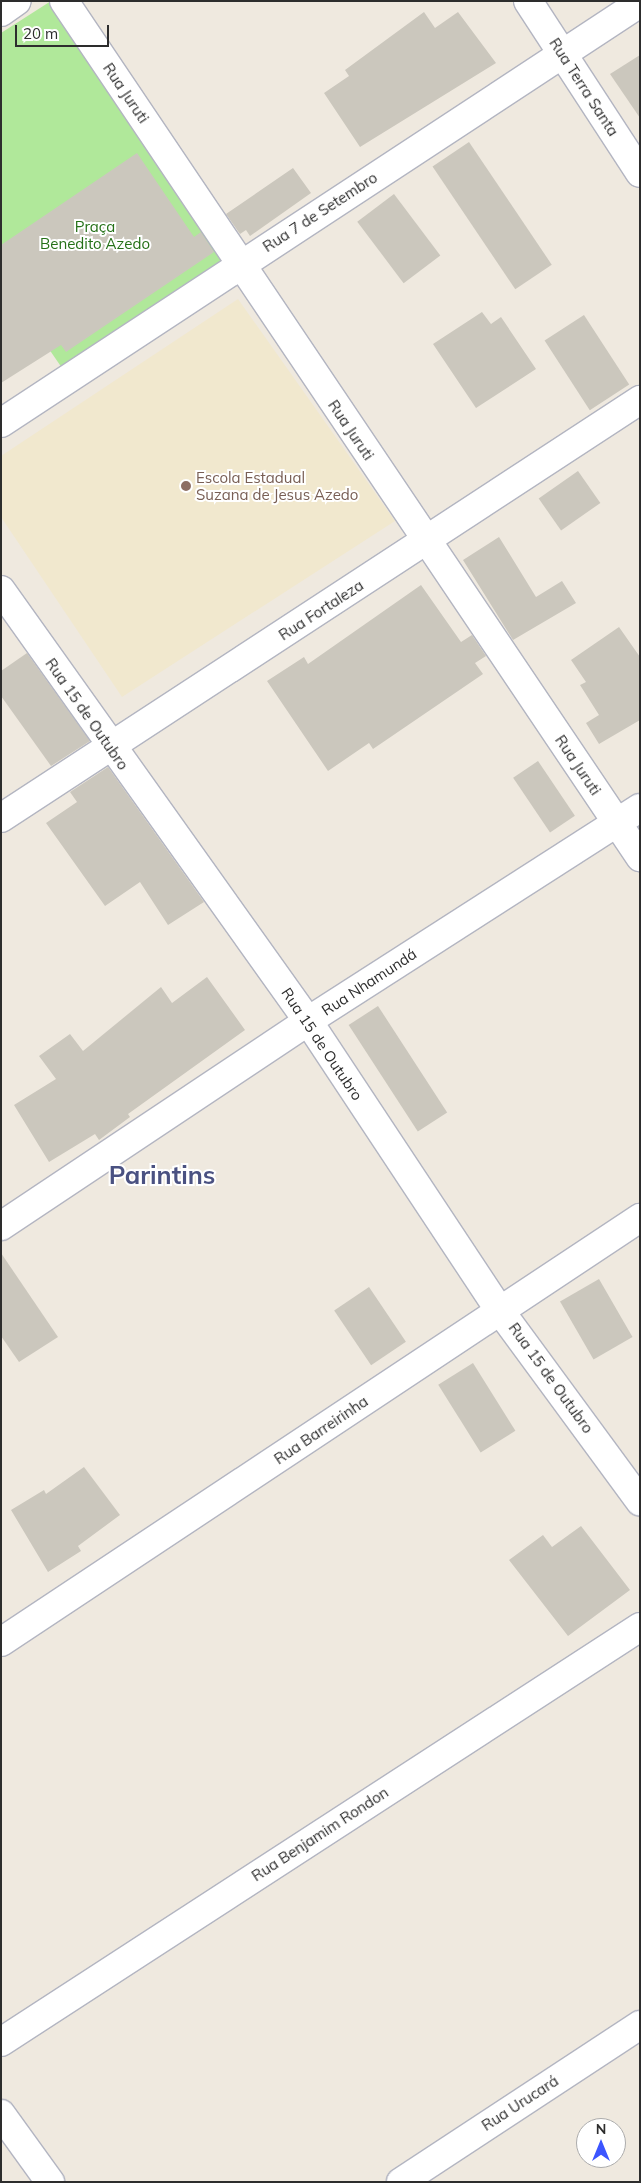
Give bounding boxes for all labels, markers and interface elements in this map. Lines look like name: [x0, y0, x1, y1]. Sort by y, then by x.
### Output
scale bar: [18, 15, 111, 47]
text: 20 m: [23, 24, 58, 43]
street label: Rua Terra Santa: [546, 35, 622, 139]
street label: Rua Juruti: [99, 60, 153, 126]
street label: Rua 7 de Setembro: [259, 168, 381, 256]
park label: Praça Benedito Azedo: [40, 217, 150, 252]
street label: Rua Juruti: [324, 397, 378, 463]
place label: Escola Estadual Suzana de Jesus Azedo: [196, 468, 358, 503]
marker: Escola Estadual Suzana de Jesus Azedo: [180, 480, 192, 492]
street label: Rua Fortaleza: [275, 576, 367, 644]
street label: Rua 15 de Outubro: [42, 655, 132, 773]
street label: Rua Juruti: [551, 732, 605, 798]
street label: Rua Nhamundá: [318, 945, 420, 1019]
street label: Rua 15 de Outubro: [278, 984, 366, 1104]
district label: Parintins: [109, 1160, 215, 1190]
street label: Rua 15 de Outubro: [505, 1319, 597, 1437]
street label: Rua Barreirinha: [271, 1392, 371, 1468]
street label: Rua Benjamim Rondon: [248, 1783, 392, 1885]
street label: Rua Urucará: [478, 2072, 562, 2134]
north arrow: [576, 2118, 626, 2168]
text: N: [596, 2120, 606, 2138]

